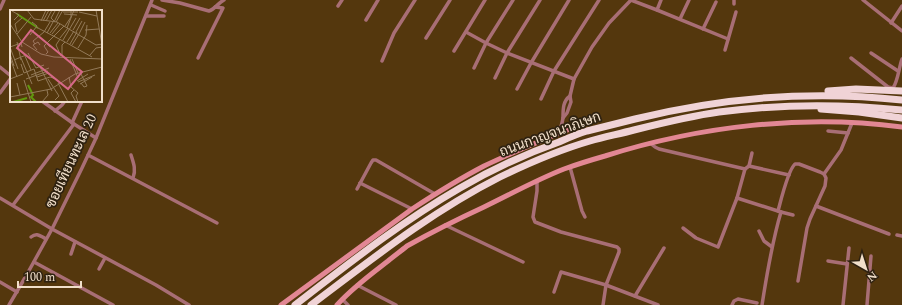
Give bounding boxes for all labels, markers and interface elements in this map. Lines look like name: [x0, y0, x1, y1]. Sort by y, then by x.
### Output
inset map: [10, 10, 102, 102]
street label: ถนนกาญจนาภิเษก: [496, 106, 604, 162]
street label: ซอยเทียนทะเล 20: [40, 110, 102, 212]
north arrow: [846, 249, 886, 289]
scale bar: [18, 263, 81, 289]
text: N: [863, 267, 881, 286]
text: 100 m: [24, 268, 55, 287]

